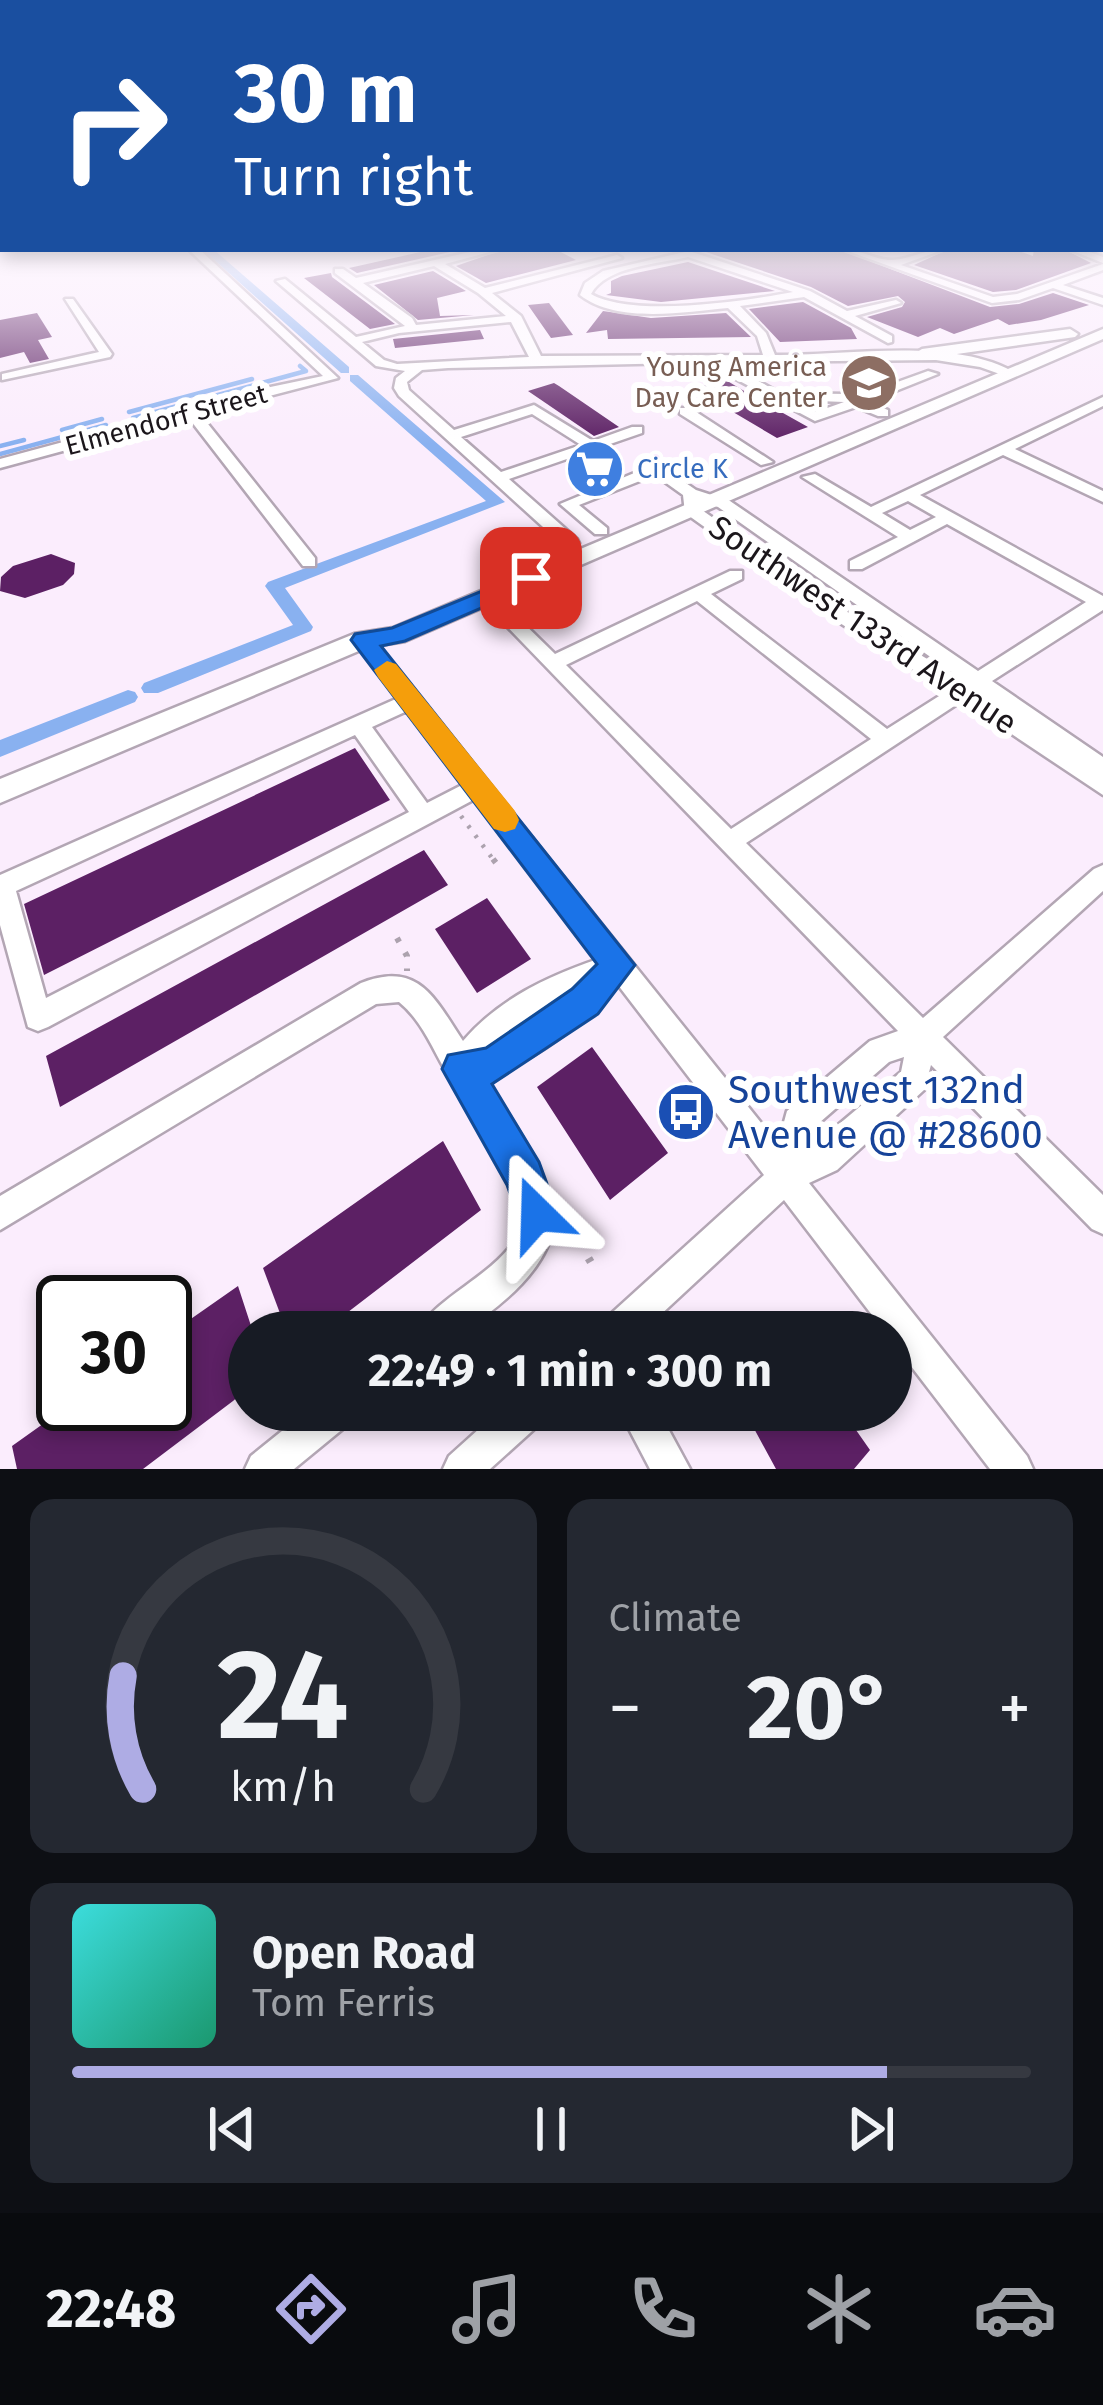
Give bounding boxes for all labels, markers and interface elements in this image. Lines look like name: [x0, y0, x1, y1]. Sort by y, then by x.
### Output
text: 30 m: [234, 43, 418, 144]
icon: right: [36, 48, 192, 204]
text: Turn right: [234, 145, 473, 209]
place label: Young America Day Care Center: [635, 351, 828, 414]
school or university icon: Young America Day Care Center: [838, 352, 900, 414]
street label: Elmendorf Street: [62, 378, 271, 462]
supermarket icon: Circle K: [564, 438, 626, 500]
place label: Circle K: [637, 453, 728, 485]
street label: Southwest 133rd Avenue: [702, 507, 1024, 743]
pin: [480, 527, 582, 629]
icon: arrive: [498, 545, 564, 611]
place label: Southwest 132nd Avenue @ #28600: [728, 1067, 1043, 1158]
bus stop icon: Southwest 132nd Avenue @ #28600: [655, 1081, 717, 1143]
position arrow: [474, 1151, 600, 1277]
speed limit sign: 30: [36, 1275, 192, 1431]
text: 22:49 · 1 min · 300 m: [368, 1344, 772, 1398]
text: Climate: [609, 1595, 742, 1641]
text: 24: [218, 1621, 349, 1771]
text: 20°: [747, 1654, 893, 1762]
text: −: [609, 1669, 642, 1748]
text: +: [998, 1669, 1031, 1748]
text: km/h: [230, 1761, 336, 1812]
text: Open Road: [252, 1926, 476, 1980]
text: Tom Ferris: [252, 1980, 435, 2026]
icon: previous: [199, 2096, 265, 2162]
icon: pause: [518, 2096, 584, 2162]
icon: next: [838, 2096, 904, 2162]
icon: directions: [269, 2267, 353, 2351]
icon: music: [445, 2267, 529, 2351]
icon: phone: [621, 2267, 705, 2351]
icon: climate: [797, 2267, 881, 2351]
icon: car: [973, 2267, 1057, 2351]
text: 22:48: [46, 2277, 176, 2341]

